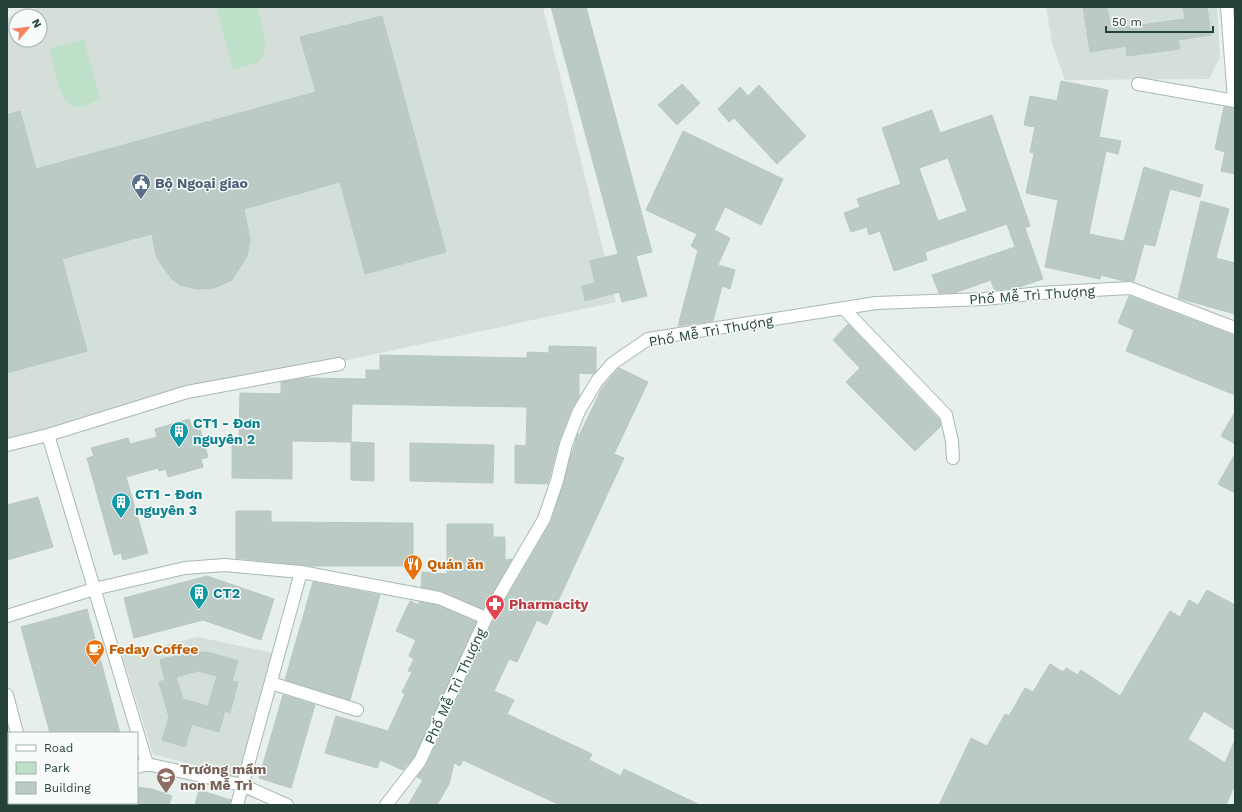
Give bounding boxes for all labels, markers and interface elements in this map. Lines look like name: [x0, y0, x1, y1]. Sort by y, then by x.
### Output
north arrow: [8, 8, 48, 48]
scale bar: [1106, 8, 1213, 34]
text: 50 m: [1112, 15, 1142, 29]
text: N: [29, 17, 44, 30]
public building icon: Bộ Ngoại giao: [130, 172, 152, 200]
place label: Bộ Ngoại giao: [155, 175, 248, 191]
street label: Phố Mễ Trì Thượng: [969, 283, 1096, 307]
street label: Phố Mễ Trì Thượng: [648, 312, 775, 350]
place label: CT1 - Đơn nguyên 2: [193, 415, 261, 447]
building icon: CT1 - Đơn nguyên 2: [168, 420, 190, 448]
place label: CT1 - Đơn nguyên 3: [135, 486, 203, 518]
building icon: CT1 - Đơn nguyên 3: [110, 491, 132, 519]
restaurant icon: Quán ăn: [402, 553, 424, 581]
place label: Quán ăn: [427, 556, 484, 572]
building icon: CT2: [188, 582, 210, 610]
place label: CT2: [213, 585, 240, 601]
pharmacy icon: Pharmacity: [484, 593, 506, 621]
place label: Pharmacity: [509, 596, 589, 612]
street label: Phố Mễ Trì Thượng: [421, 625, 489, 746]
cafe icon: Feday Coffee: [84, 638, 106, 666]
place label: Feday Coffee: [109, 641, 198, 657]
legend: [8, 732, 138, 804]
text: Road: [44, 741, 73, 755]
text: Park: [44, 761, 70, 775]
place label: Trường mầm non Mễ Trì: [180, 761, 266, 793]
school or university icon: Trường mầm non Mễ Trì: [155, 766, 177, 794]
text: Building: [44, 781, 91, 795]

